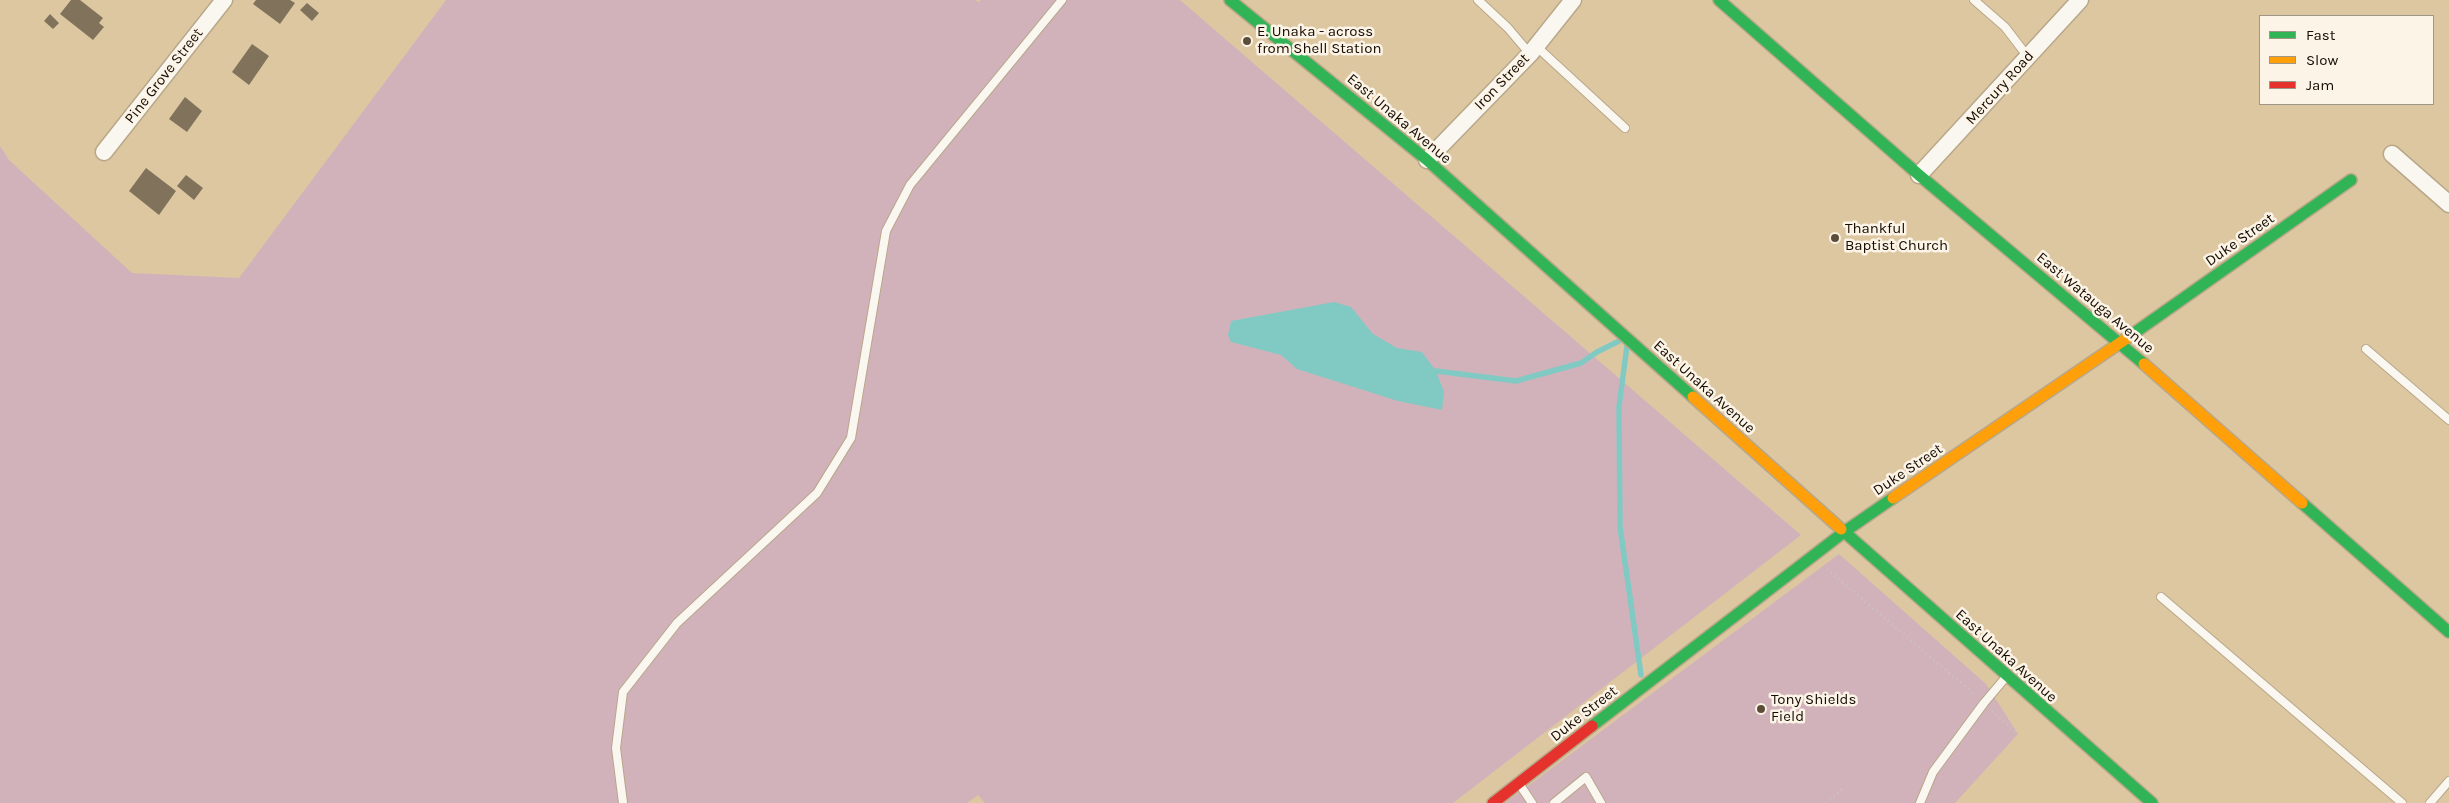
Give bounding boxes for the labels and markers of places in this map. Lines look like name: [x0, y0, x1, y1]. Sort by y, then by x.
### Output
place label: E. Unaka - across from Shell Station: [1257, 23, 1381, 58]
marker: E. Unaka - across from Shell Station: [1241, 35, 1253, 47]
place label: Thankful Baptist Church: [1845, 220, 1948, 255]
marker: Thankful Baptist Church: [1829, 232, 1841, 244]
place label: Tony Shields Field: [1771, 691, 1856, 726]
marker: Tony Shields Field: [1755, 703, 1767, 715]

